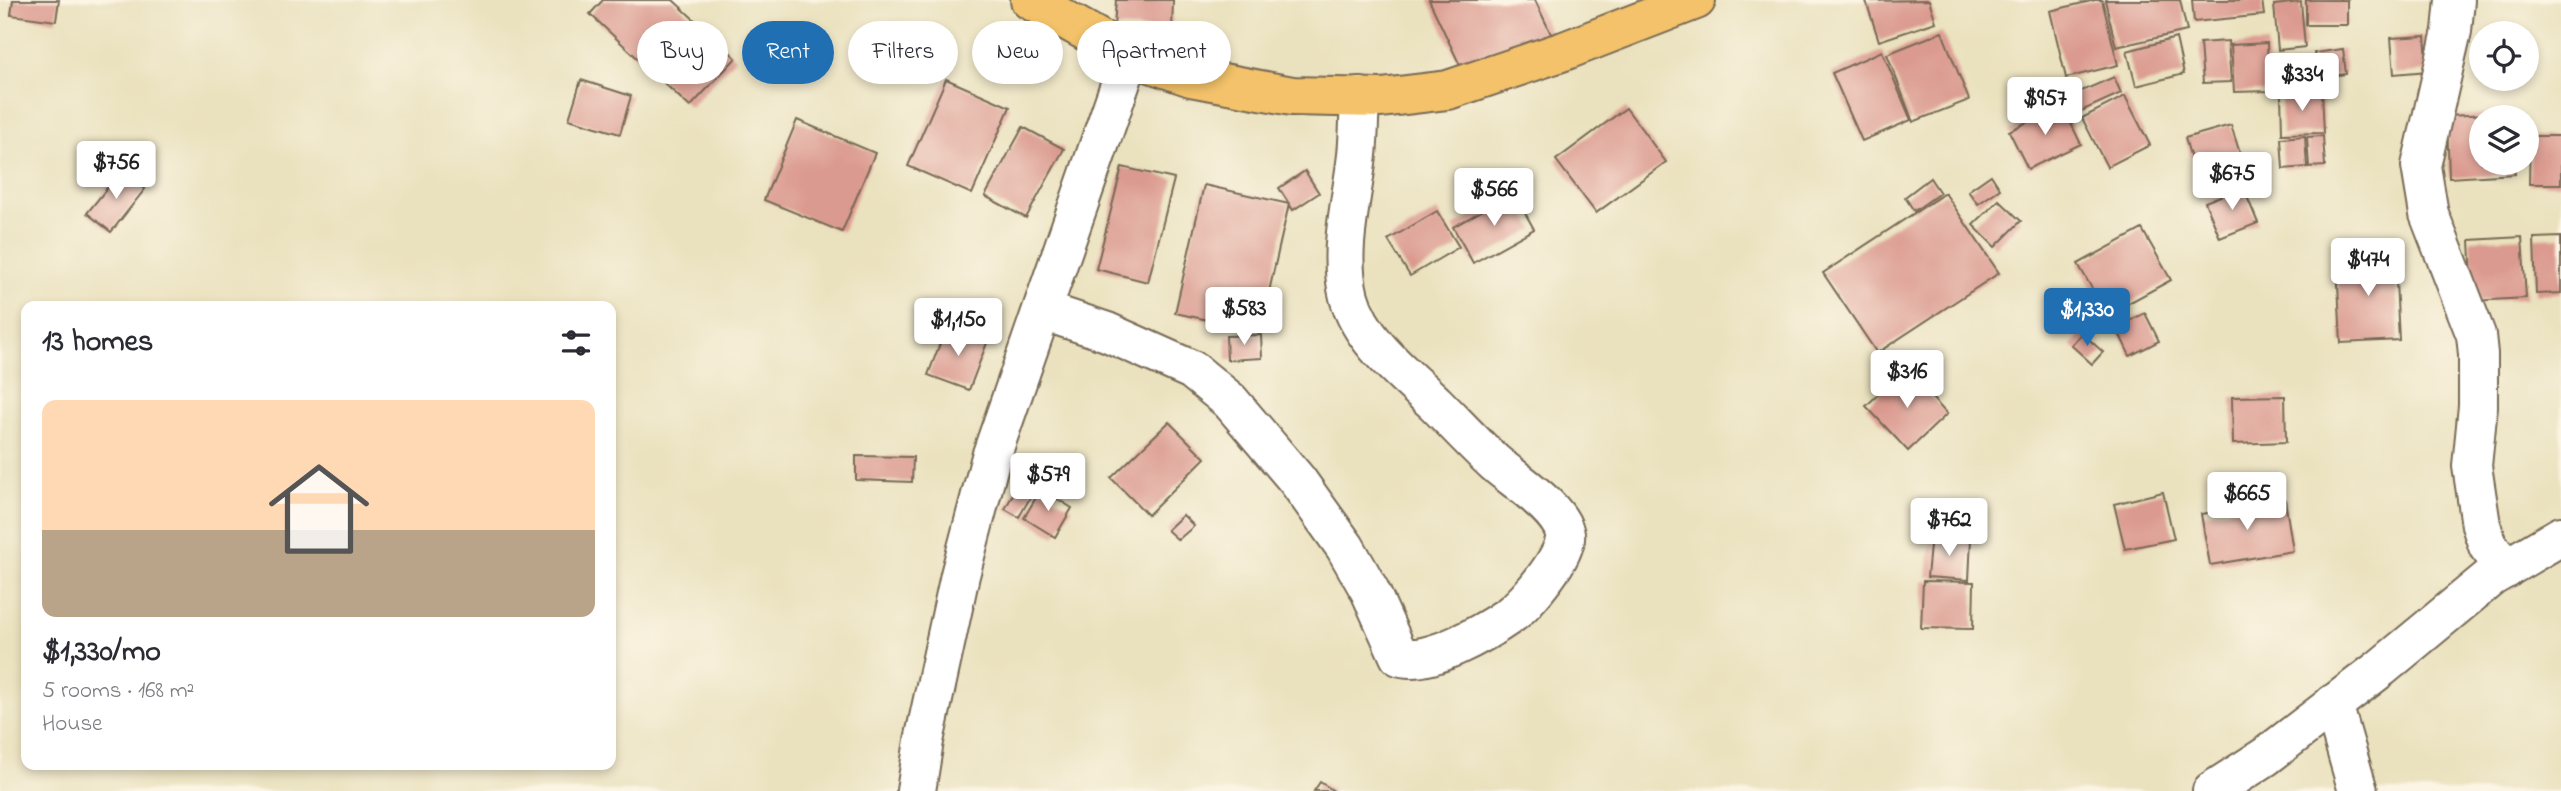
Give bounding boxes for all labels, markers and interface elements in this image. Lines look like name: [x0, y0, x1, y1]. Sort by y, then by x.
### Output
chip: Buy: [637, 21, 728, 84]
chip: Rent: [742, 21, 834, 84]
chip: Filters: [848, 21, 958, 84]
chip: New: [972, 21, 1063, 84]
chip: Apartment: [1077, 21, 1231, 84]
map controls: [2469, 21, 2539, 175]
button: locate: [2469, 21, 2539, 91]
pin: $334: [2261, 54, 2343, 113]
text: $334: [2281, 59, 2323, 92]
pin: $957: [2004, 78, 2086, 137]
text: $957: [2023, 83, 2067, 116]
button: layers: [2469, 105, 2539, 175]
pin: $756: [75, 142, 157, 201]
text: $756: [93, 147, 139, 180]
pin: $675: [2191, 152, 2273, 212]
text: $675: [2209, 158, 2255, 191]
pin: $566: [1453, 168, 1535, 228]
text: $566: [1470, 174, 1518, 207]
pin: $474: [2327, 238, 2409, 298]
text: $474: [2347, 244, 2389, 277]
pin: $583: [1203, 288, 1285, 347]
pin: $1,330: [2030, 288, 2144, 348]
text: $583: [1221, 293, 1267, 326]
text: $1,330: [2060, 294, 2114, 327]
pin: $1,150: [901, 298, 1015, 358]
text: $1,150: [930, 304, 986, 337]
text: 13 homes: [42, 321, 153, 365]
icon: filters: [557, 324, 595, 362]
pin: $316: [1866, 350, 1948, 410]
text: $316: [1887, 356, 1927, 389]
icon: home: [256, 446, 382, 572]
pin: $579: [1007, 454, 1089, 513]
text: $579: [1026, 459, 1070, 492]
pin: $665: [2206, 472, 2288, 532]
text: $665: [2223, 478, 2271, 511]
pin: $762: [1908, 498, 1990, 558]
text: $762: [1927, 504, 1971, 537]
text: $1,330/mo: [42, 631, 161, 675]
text: 5 rooms · 168 m²: [42, 675, 194, 708]
text: House: [42, 708, 102, 741]

